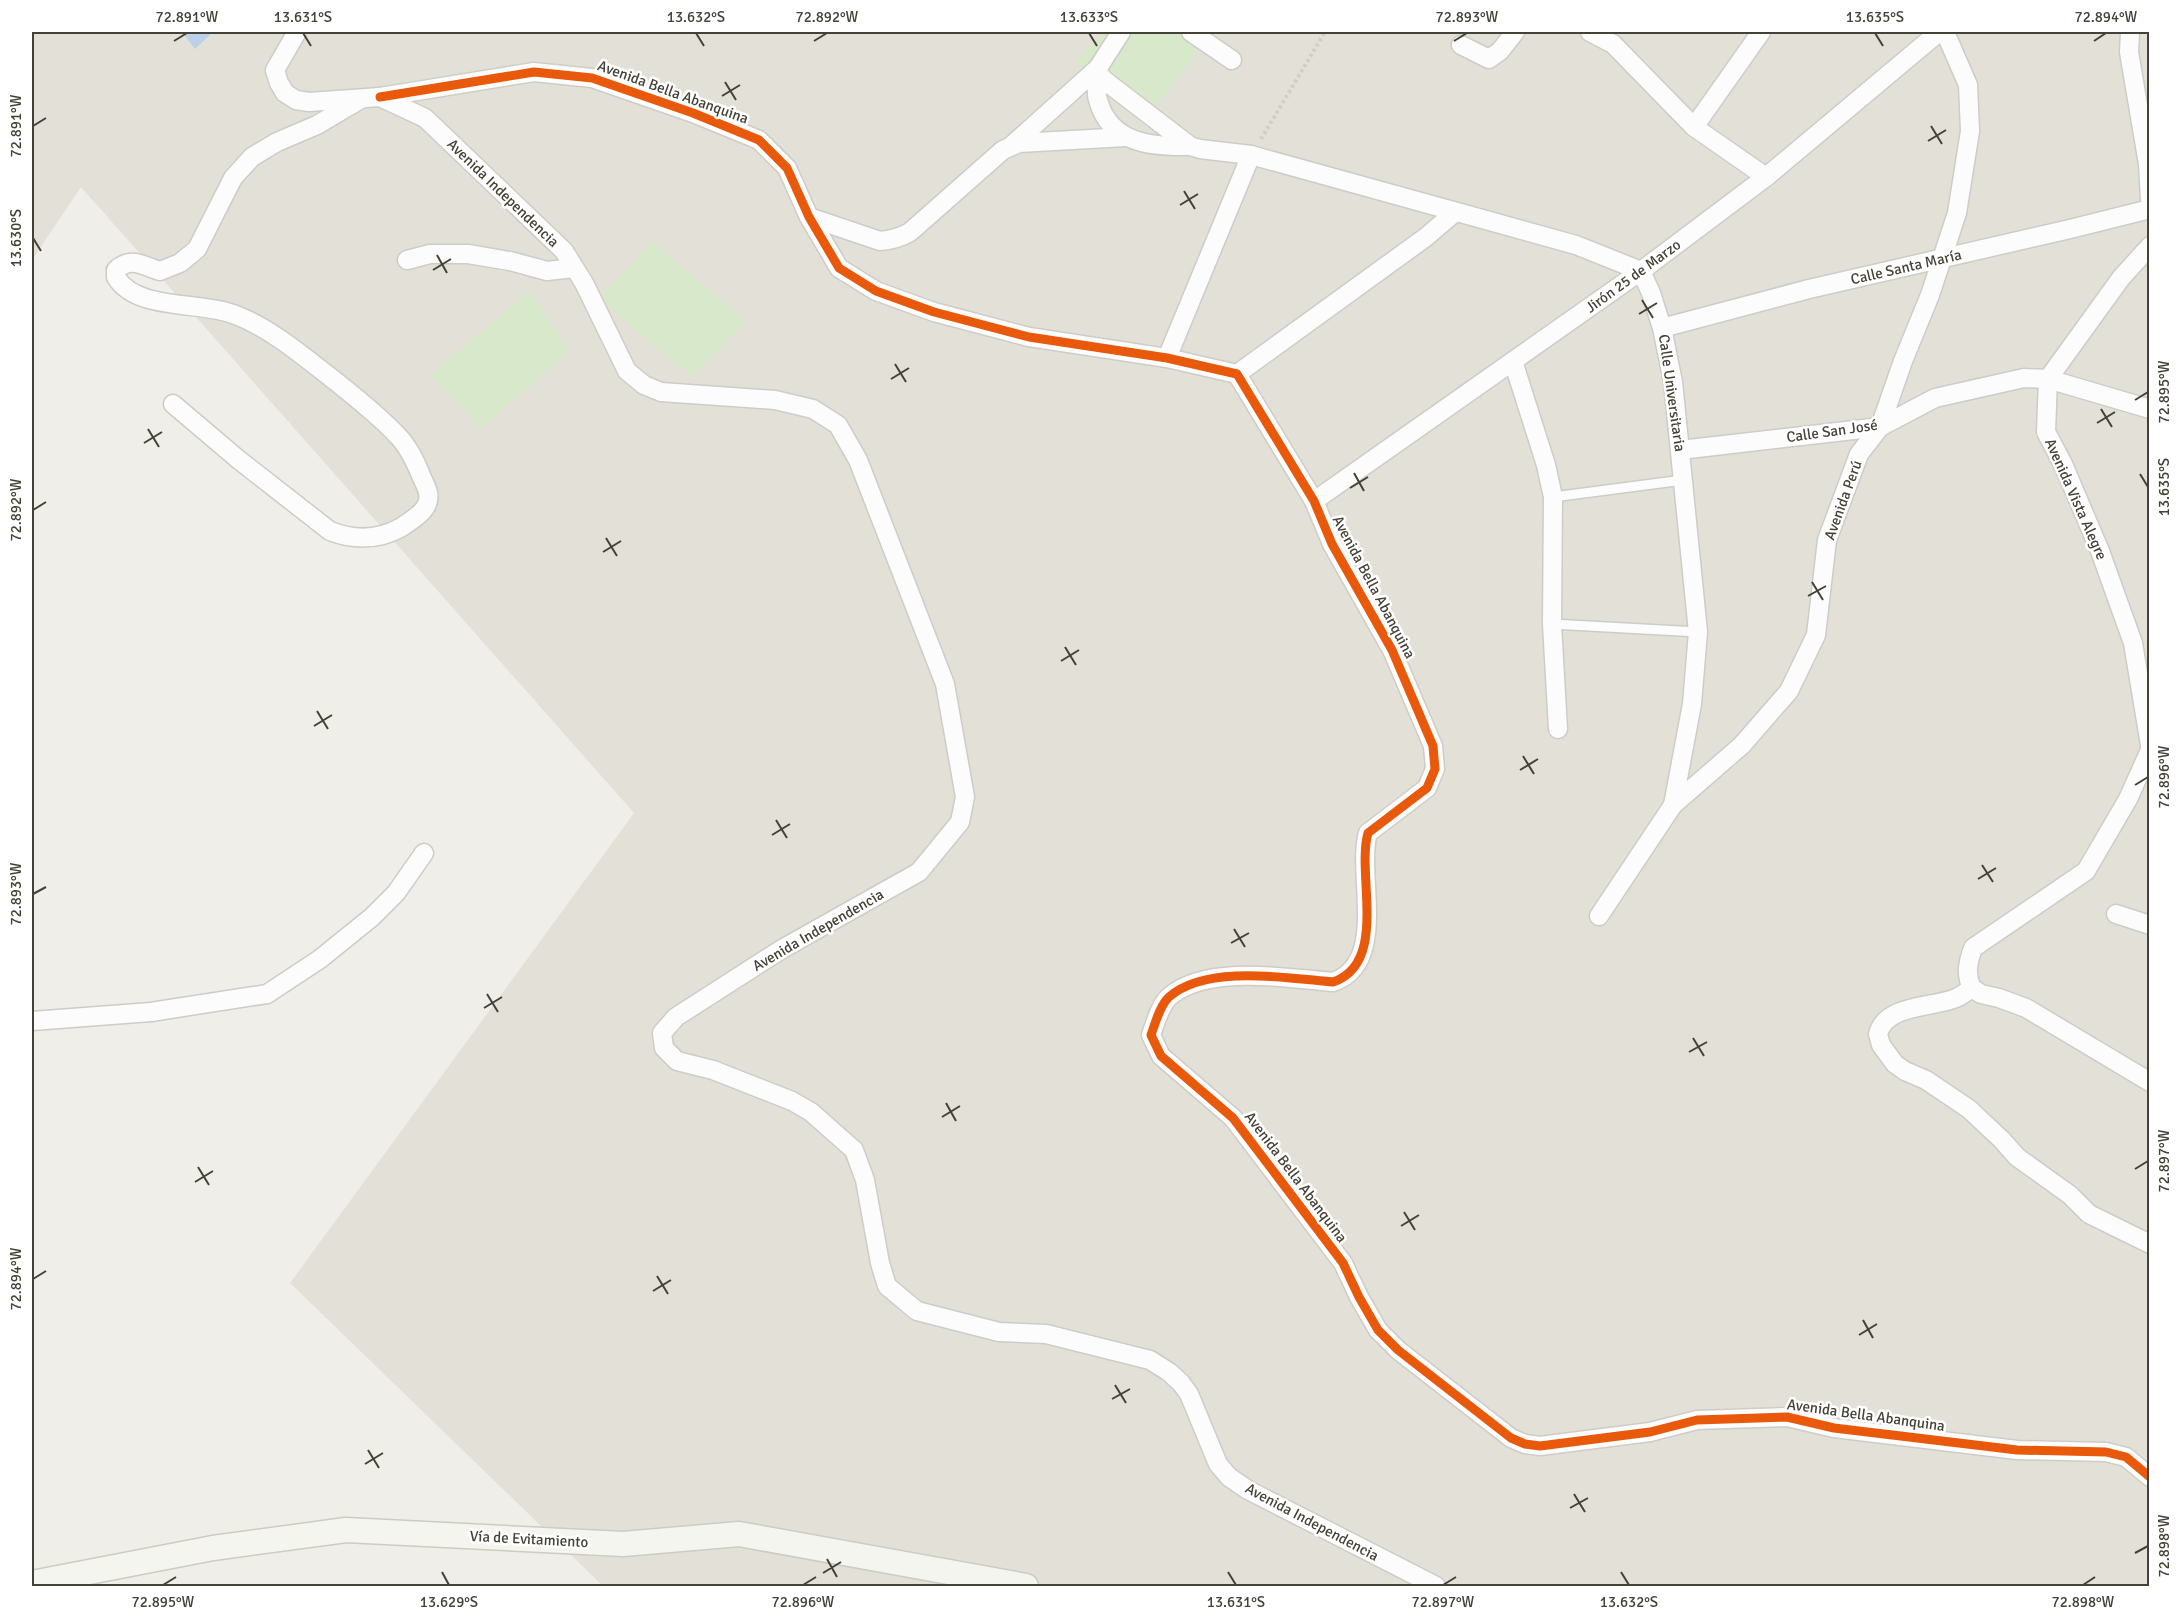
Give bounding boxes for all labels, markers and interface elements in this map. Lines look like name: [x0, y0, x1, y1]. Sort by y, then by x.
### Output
text: 72.891°W: [156, 8, 219, 26]
text: 13.631°S: [274, 8, 332, 26]
text: 13.632°S: [667, 8, 725, 26]
text: 72.892°W: [796, 8, 859, 26]
text: 13.633°S: [1060, 8, 1118, 26]
text: 72.893°W: [1436, 8, 1499, 26]
text: 13.635°S: [1846, 8, 1904, 26]
text: 72.894°W: [2075, 8, 2138, 26]
street label: Avenida Bella Abanquina: [595, 56, 751, 128]
text: 72.891°W: [7, 94, 25, 157]
street label: Avenida Independencia: [443, 135, 563, 251]
text: 13.630°S: [7, 209, 25, 267]
street label: Jirón 25 de Marzo: [1582, 235, 1684, 317]
street label: Calle Santa María: [1849, 245, 1963, 289]
street label: Calle Universitaria: [1655, 333, 1689, 453]
text: 72.895°W: [2155, 360, 2173, 423]
street label: Calle San José: [1785, 416, 1879, 446]
street label: Avenida Vista Alegre: [2041, 435, 2111, 563]
street label: Avenida Perú: [1820, 458, 1866, 542]
text: 13.635°S: [2155, 458, 2173, 516]
text: 72.892°W: [7, 478, 25, 541]
street label: Avenida Bella Abanquina: [1329, 513, 1419, 661]
text: 72.896°W: [2155, 745, 2173, 808]
text: 72.893°W: [7, 862, 25, 925]
street label: Avenida Independencia: [749, 885, 887, 975]
street label: Avenida Bella Abanquina: [1241, 1108, 1351, 1246]
text: 72.897°W: [2155, 1129, 2173, 1192]
text: 72.894°W: [7, 1247, 25, 1310]
street label: Avenida Bella Abanquina: [1786, 1395, 1946, 1435]
street label: Avenida Independencia: [1242, 1479, 1382, 1565]
text: 72.898°W: [2155, 1514, 2173, 1577]
street label: Vía de Evitamiento: [469, 1527, 589, 1551]
text: 72.895°W: [132, 1593, 195, 1611]
text: 13.629°S: [420, 1593, 478, 1611]
text: 72.896°W: [772, 1593, 835, 1611]
text: 13.631°S: [1207, 1593, 1265, 1611]
text: 72.897°W: [1412, 1593, 1475, 1611]
text: 13.632°S: [1600, 1593, 1658, 1611]
text: 72.898°W: [2052, 1593, 2115, 1611]

